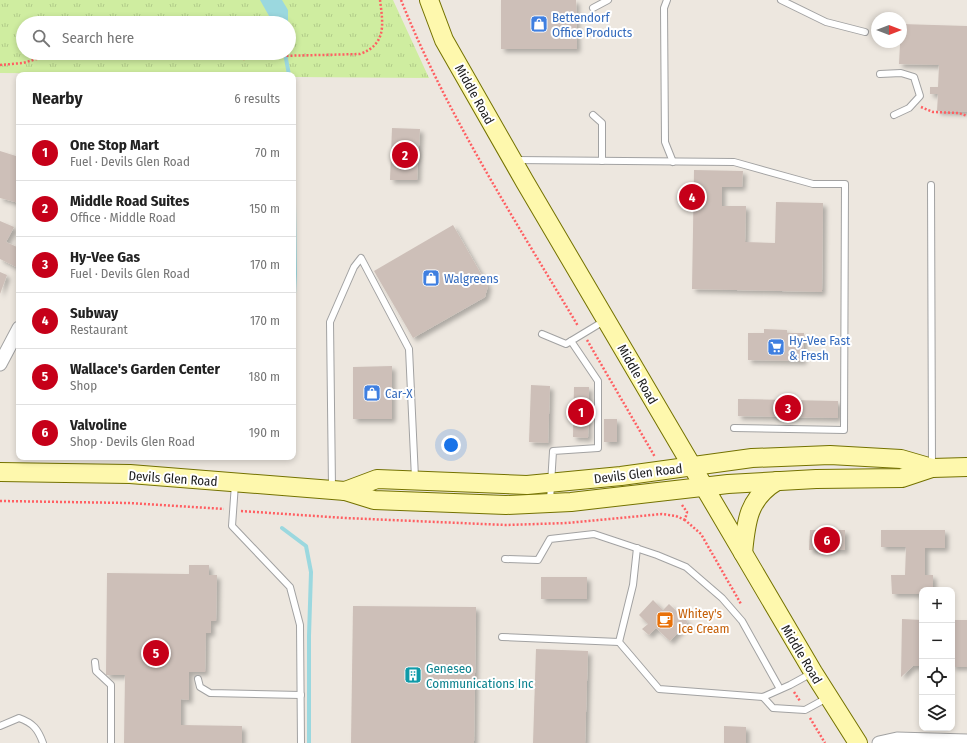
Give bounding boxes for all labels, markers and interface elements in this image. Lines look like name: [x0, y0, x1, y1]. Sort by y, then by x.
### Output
place label: Bettendorf Office Products: [552, 10, 633, 40]
north arrow: [871, 12, 907, 48]
shop icon: Bettendorf Office Products: [529, 14, 549, 34]
search box: [16, 16, 296, 60]
icon: search: [30, 27, 52, 49]
text: Search here: [62, 29, 134, 47]
street label: Middle Road: [452, 62, 497, 127]
text: Nearby: [32, 88, 83, 109]
text: 6 results: [234, 91, 280, 106]
text: One Stop Mart: [70, 136, 159, 154]
pin: 2: [392, 140, 418, 170]
text: 1: [42, 145, 48, 160]
text: 70 m: [255, 145, 280, 160]
text: Fuel · Devils Glen Road: [70, 154, 190, 169]
pin: 4: [679, 182, 705, 212]
text: Middle Road Suites: [70, 192, 189, 210]
text: 2: [42, 201, 48, 216]
text: 150 m: [249, 201, 280, 216]
text: Office · Middle Road: [70, 210, 176, 225]
text: Hy-Vee Gas: [70, 248, 140, 266]
text: 3: [42, 257, 48, 272]
text: 170 m: [250, 257, 280, 272]
text: Fuel · Devils Glen Road: [70, 266, 190, 281]
shop icon: Walgreens: [421, 268, 441, 288]
place label: Walgreens: [444, 271, 499, 286]
text: Subway: [70, 304, 118, 322]
text: 4: [42, 313, 48, 328]
text: 170 m: [250, 313, 280, 328]
text: Restaurant: [70, 322, 128, 337]
place label: Hy-Vee Fast & Fresh: [789, 333, 851, 363]
supermarket icon: Hy-Vee Fast & Fresh: [766, 337, 786, 357]
street label: Middle Road: [615, 342, 661, 407]
text: Wallace's Garden Center: [70, 360, 220, 378]
text: 5: [42, 369, 48, 384]
text: 180 m: [249, 369, 280, 384]
text: Shop: [70, 378, 97, 393]
shop icon: Car-X: [362, 383, 382, 403]
place label: Car-X: [385, 386, 413, 401]
pin: 3: [775, 393, 801, 423]
pin: 1: [568, 397, 594, 427]
text: Valvoline: [70, 416, 127, 434]
text: 6: [42, 425, 48, 440]
text: 190 m: [249, 425, 280, 440]
text: Shop · Devils Glen Road: [70, 434, 195, 449]
your location: [441, 435, 461, 455]
street label: Devils Glen Road: [593, 461, 683, 486]
street label: Devils Glen Road: [128, 468, 218, 489]
pin: 6: [814, 525, 840, 555]
map controls: [919, 587, 955, 731]
button: +: [919, 587, 955, 623]
place label: Whitey's Ice Cream: [678, 606, 729, 636]
cafe icon: Whitey's Ice Cream: [655, 610, 675, 630]
street label: Middle Road: [778, 622, 825, 687]
button: −: [919, 623, 955, 659]
pin: 5: [143, 638, 169, 668]
button: locate: [919, 659, 955, 695]
place label: Geneseo Communications Inc: [426, 661, 534, 691]
building icon: Geneseo Communications Inc: [403, 665, 423, 685]
button: layers: [919, 695, 955, 731]

